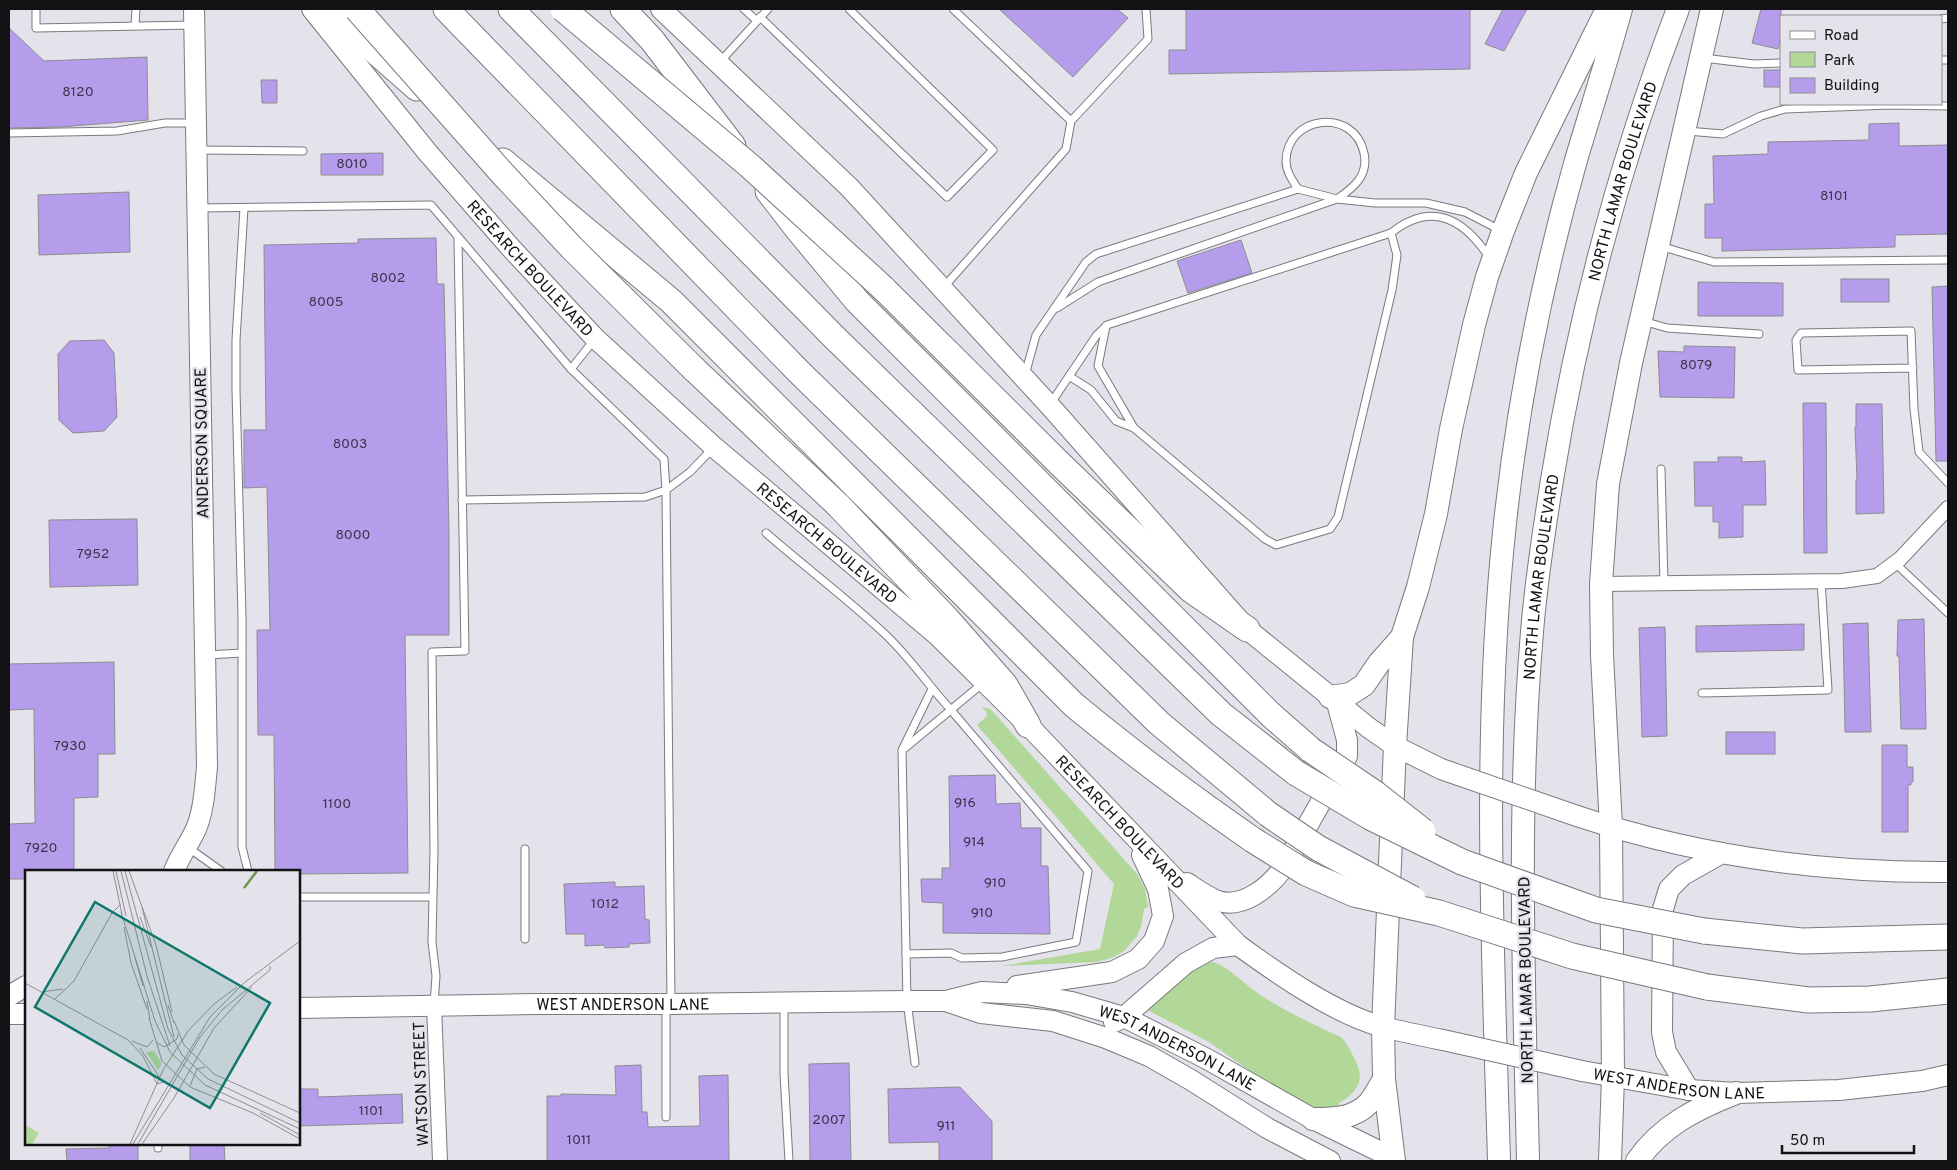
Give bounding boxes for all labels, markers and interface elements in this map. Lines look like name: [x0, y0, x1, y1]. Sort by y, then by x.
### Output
legend: [1780, 15, 1942, 105]
text: Road: [1824, 27, 1859, 46]
text: Park: [1824, 52, 1855, 71]
text: Building: [1824, 77, 1879, 96]
street label: NORTH LAMAR BOULEVARD: [1585, 79, 1663, 283]
house number: 8120: [62, 84, 94, 101]
house number: 8010: [336, 156, 368, 173]
house number: 8101: [1820, 188, 1848, 205]
street label: RESEARCH BOULEVARD: [462, 197, 597, 342]
house number: 8002: [371, 270, 405, 287]
house number: 8005: [309, 294, 343, 311]
house number: 8079: [1680, 357, 1712, 374]
street label: ANDERSON SQUARE: [192, 367, 214, 519]
house number: 8003: [333, 436, 367, 453]
street label: NORTH LAMAR BOULEVARD: [1520, 473, 1565, 681]
street label: RESEARCH BOULEVARD: [752, 479, 901, 609]
house number: 8000: [335, 527, 371, 544]
house number: 7952: [77, 546, 109, 563]
house number: 7930: [54, 738, 86, 755]
street label: RESEARCH BOULEVARD: [1050, 752, 1188, 895]
house number: 916: [954, 795, 976, 812]
house number: 1100: [323, 796, 351, 813]
house number: 914: [963, 834, 985, 851]
house number: 7920: [24, 840, 58, 857]
inset map: [25, 870, 300, 1145]
house number: 910: [984, 875, 1006, 892]
street label: NORTH LAMAR BOULEVARD: [1515, 876, 1539, 1084]
house number: 1012: [591, 896, 619, 913]
house number: 910: [971, 905, 993, 922]
street label: WEST ANDERSON LANE: [536, 996, 710, 1016]
street label: WEST ANDERSON LANE: [1096, 1002, 1258, 1096]
street label: WATSON STREET: [410, 1021, 434, 1147]
street label: WEST ANDERSON LANE: [1591, 1065, 1765, 1105]
house number: 1101: [359, 1103, 383, 1120]
house number: 2007: [812, 1112, 846, 1129]
house number: 911: [937, 1118, 955, 1135]
scale bar: [1782, 1122, 1914, 1154]
house number: 1011: [567, 1132, 591, 1149]
text: 50 m: [1790, 1132, 1825, 1151]

